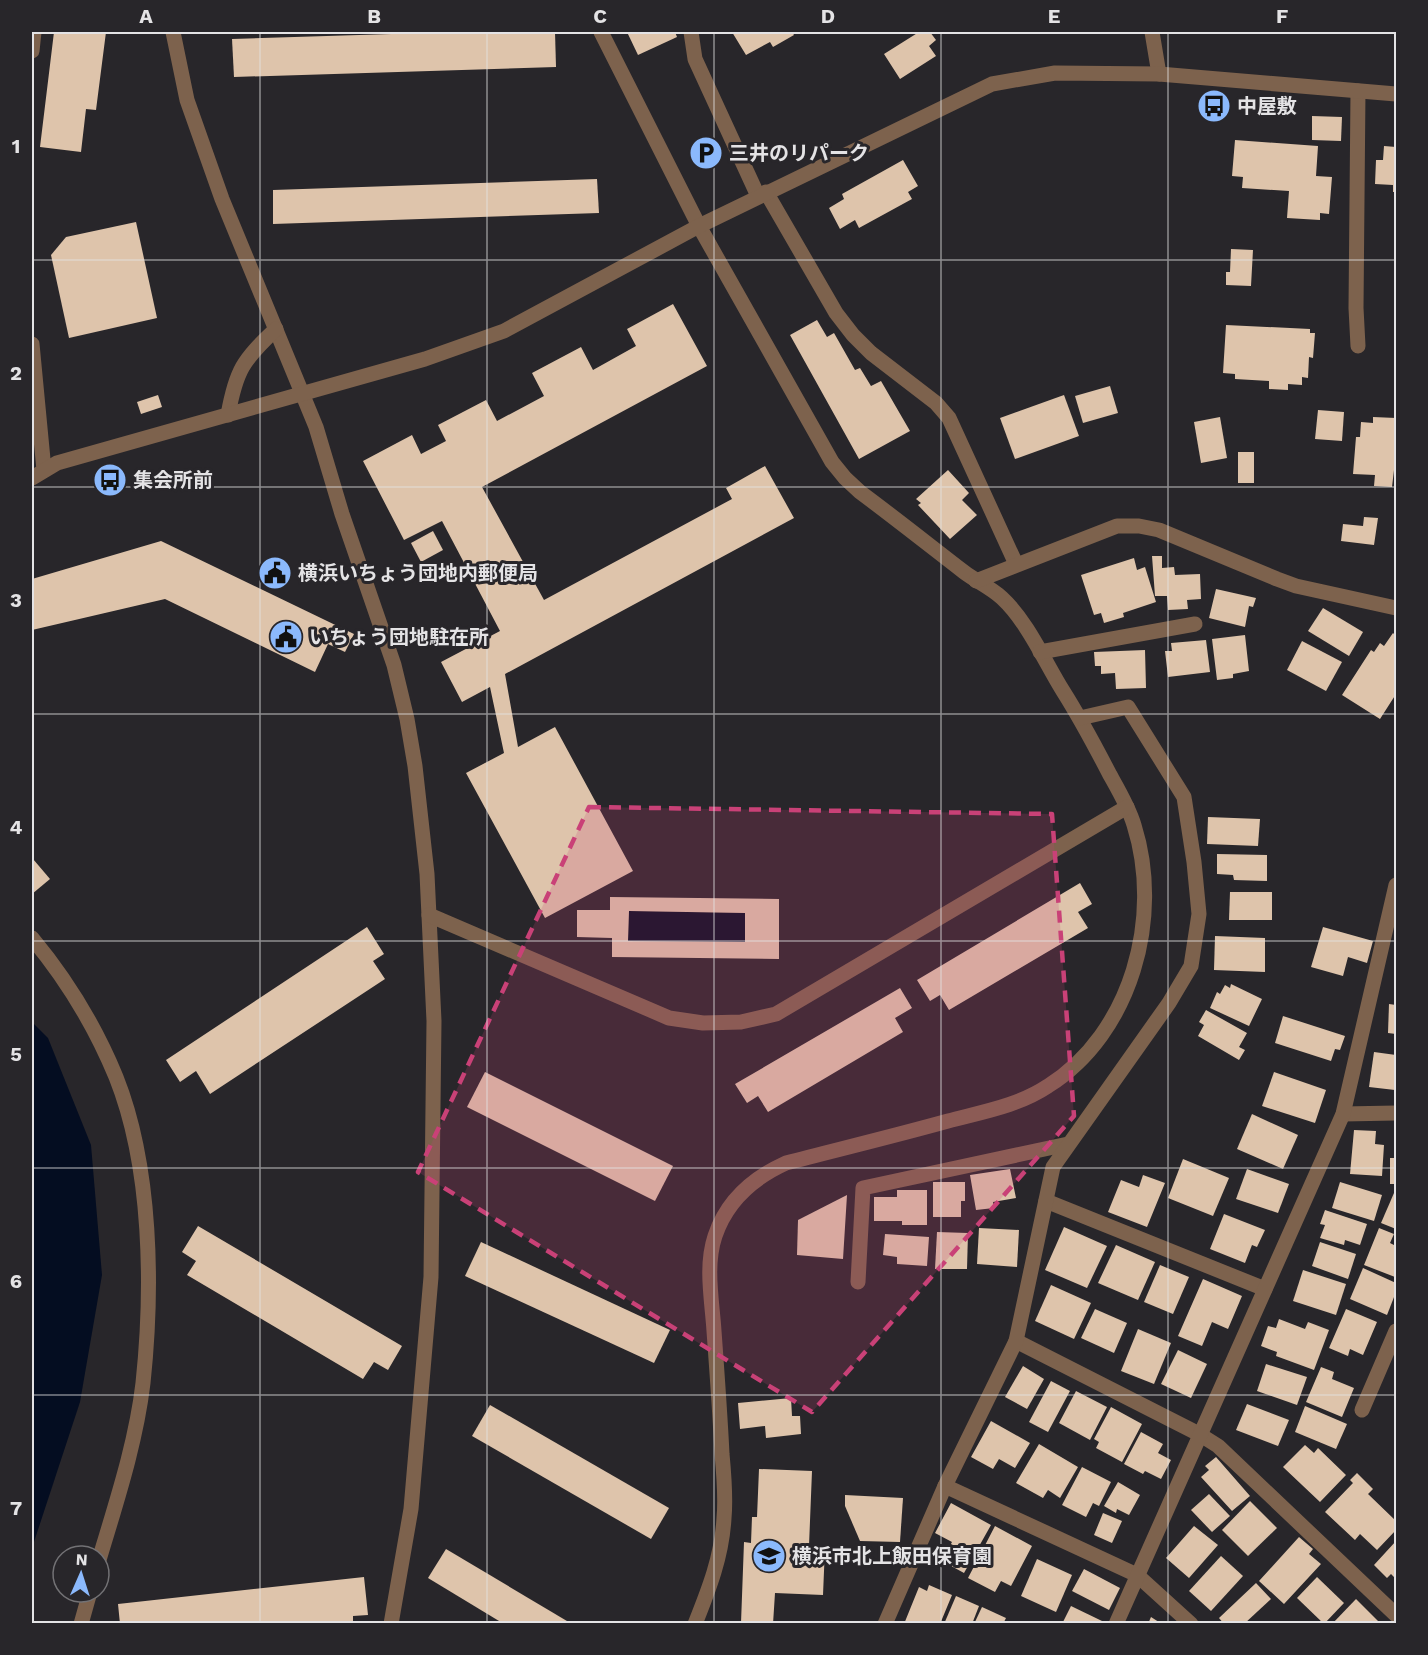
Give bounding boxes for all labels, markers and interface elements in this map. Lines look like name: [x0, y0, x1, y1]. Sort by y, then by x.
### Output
text: A: [139, 4, 153, 28]
text: B: [367, 4, 381, 28]
text: C: [593, 4, 607, 28]
text: D: [821, 4, 835, 28]
text: E: [1048, 4, 1060, 28]
text: F: [1276, 4, 1288, 28]
bus stop icon: 中屋敷: [1196, 88, 1232, 124]
place label: 中屋敷: [1237, 94, 1297, 118]
text: 1: [12, 134, 20, 158]
parking icon: 三井のリパーク: [688, 135, 724, 171]
place label: 三井のリパーク: [729, 141, 869, 165]
text: 2: [10, 361, 22, 385]
bus stop icon: 集会所前: [92, 462, 128, 498]
place label: 集会所前: [133, 468, 213, 492]
public building icon: 横浜いちょう団地内郵便局: [257, 555, 293, 591]
place label: 横浜いちょう団地内郵便局: [298, 561, 538, 585]
text: 3: [10, 588, 22, 612]
public building icon: いちょう団地駐在所: [268, 619, 304, 655]
place label: いちょう団地駐在所: [309, 625, 489, 649]
text: 4: [10, 815, 23, 839]
text: 5: [10, 1042, 22, 1066]
text: 6: [10, 1269, 22, 1293]
text: 7: [10, 1496, 22, 1520]
school or university icon: 横浜市北上飯田保育園: [751, 1538, 787, 1574]
north arrow: [51, 1544, 111, 1604]
place label: 横浜市北上飯田保育園: [792, 1544, 992, 1568]
text: N: [75, 1550, 88, 1569]

